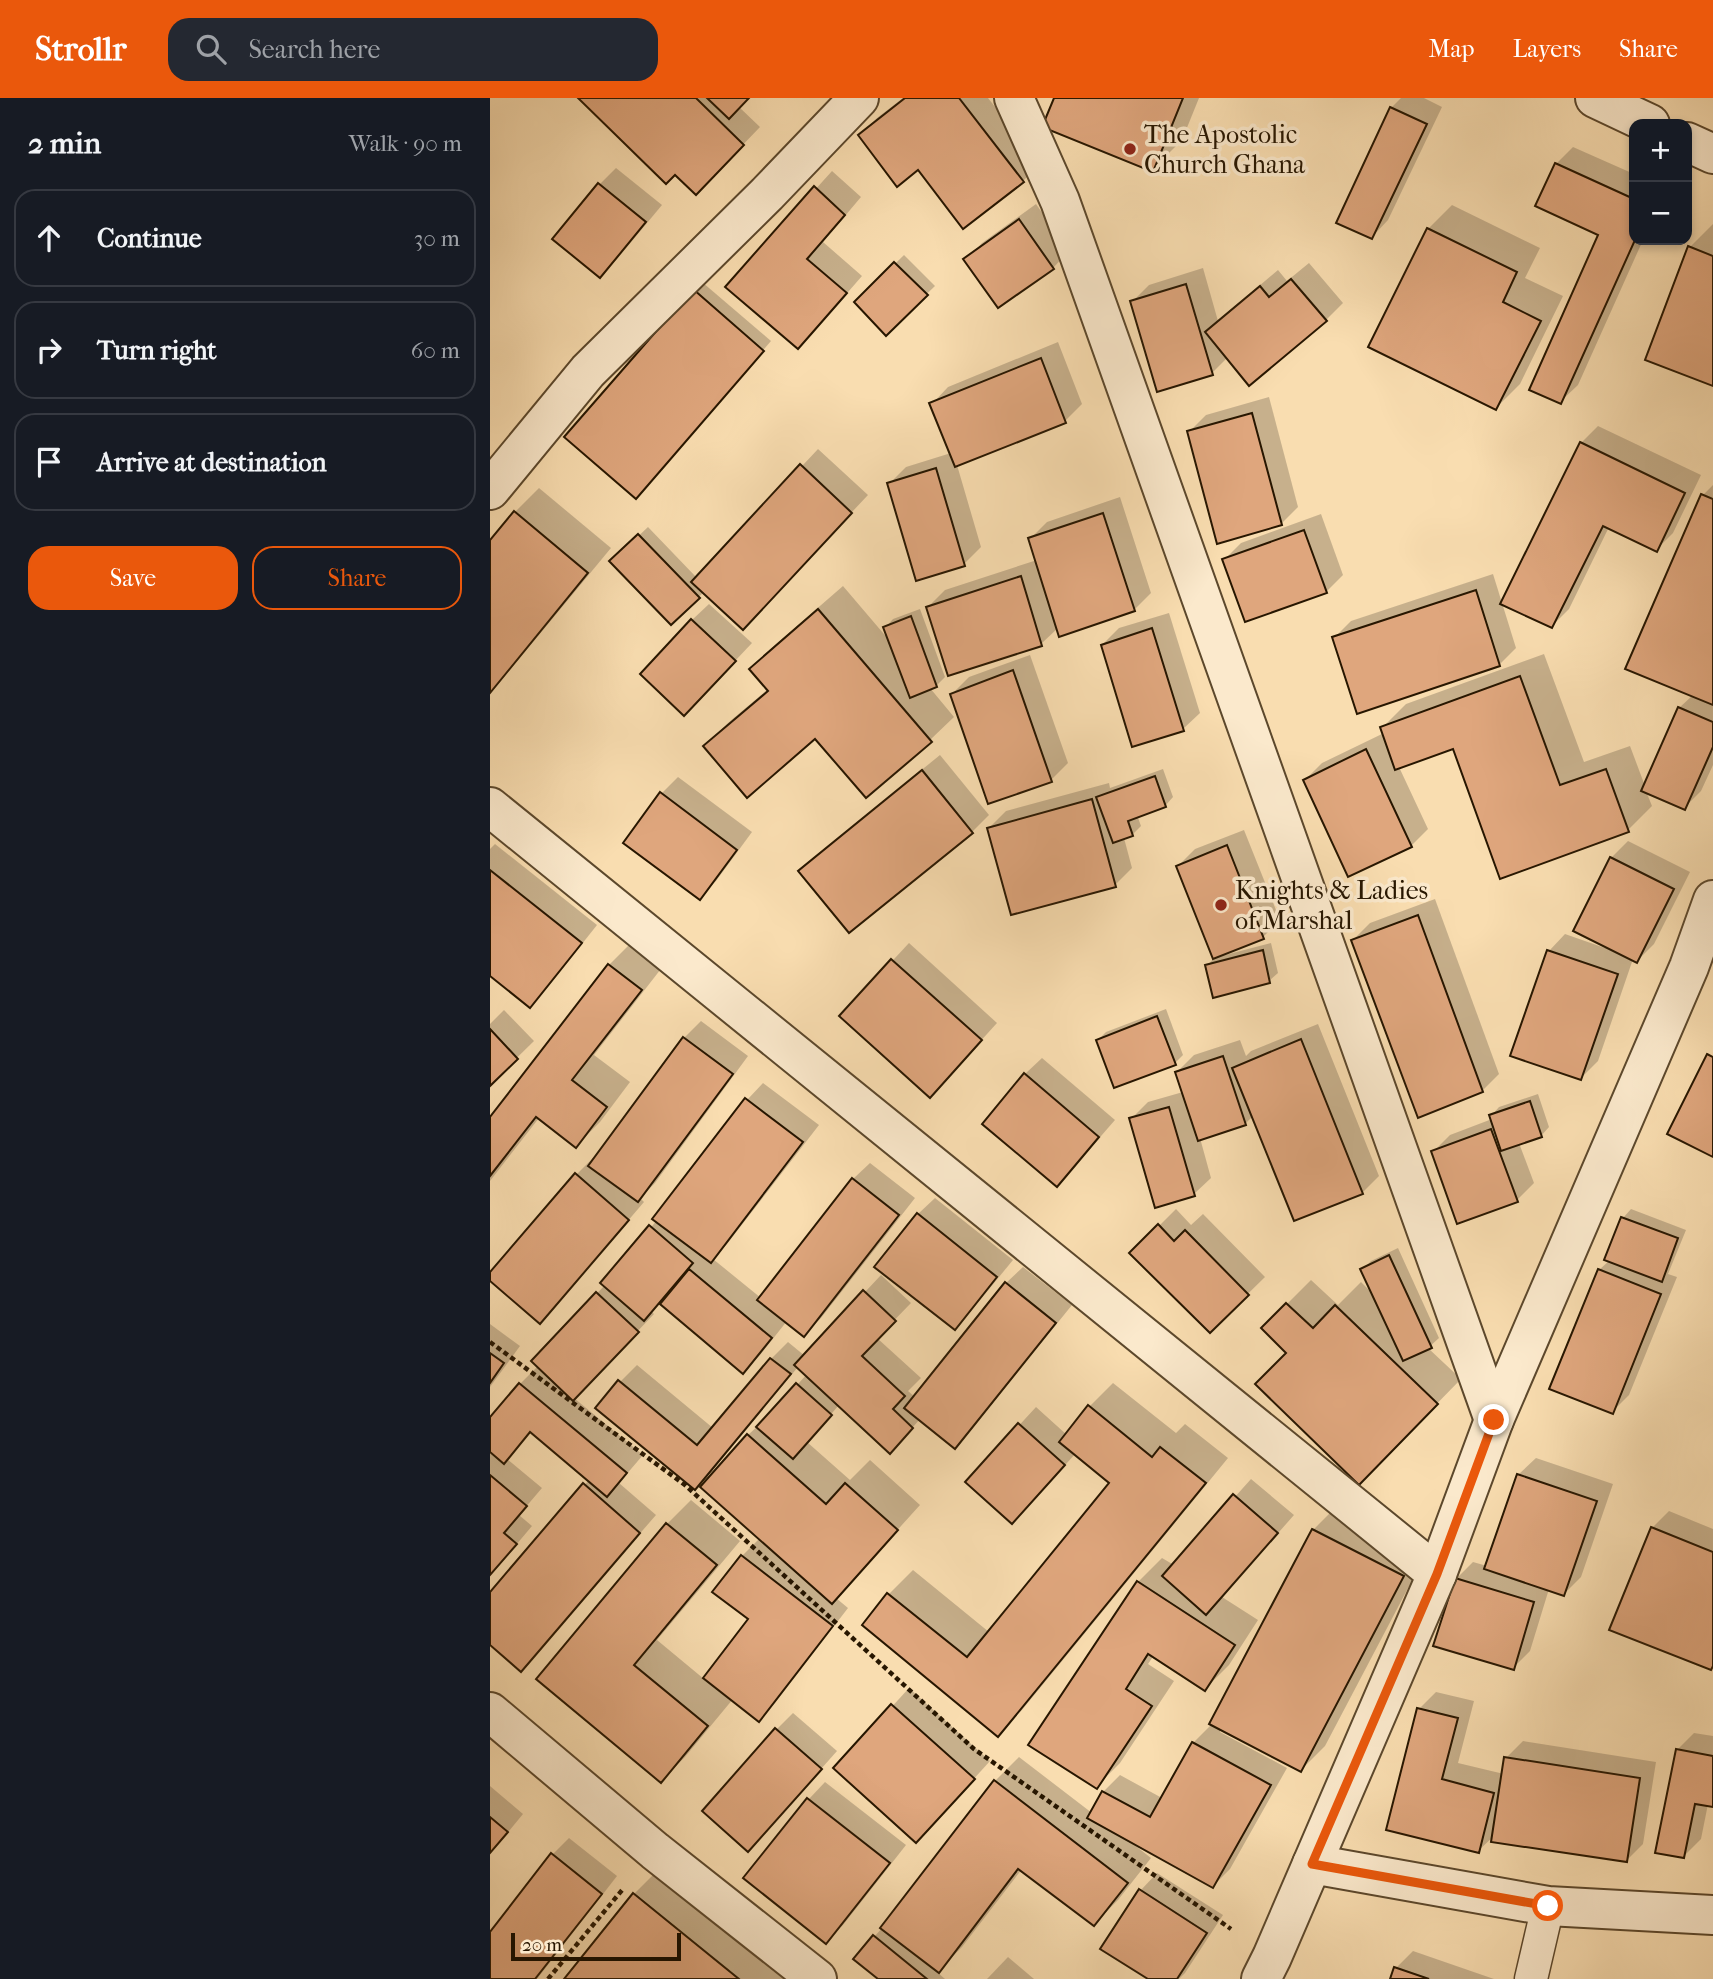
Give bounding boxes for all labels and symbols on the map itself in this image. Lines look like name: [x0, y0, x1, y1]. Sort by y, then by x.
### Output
place label: The Apostolic Church Ghana: [1144, 119, 1306, 180]
marker: The Apostolic Church Ghana: [1122, 141, 1138, 157]
place label: Knights & Ladies of Marshal: [1235, 875, 1428, 936]
marker: Knights & Ladies of Marshal: [1213, 897, 1229, 913]
route end: [1478, 1404, 1509, 1435]
route start: [1532, 1890, 1563, 1921]
scale bar: [511, 1930, 681, 1962]

